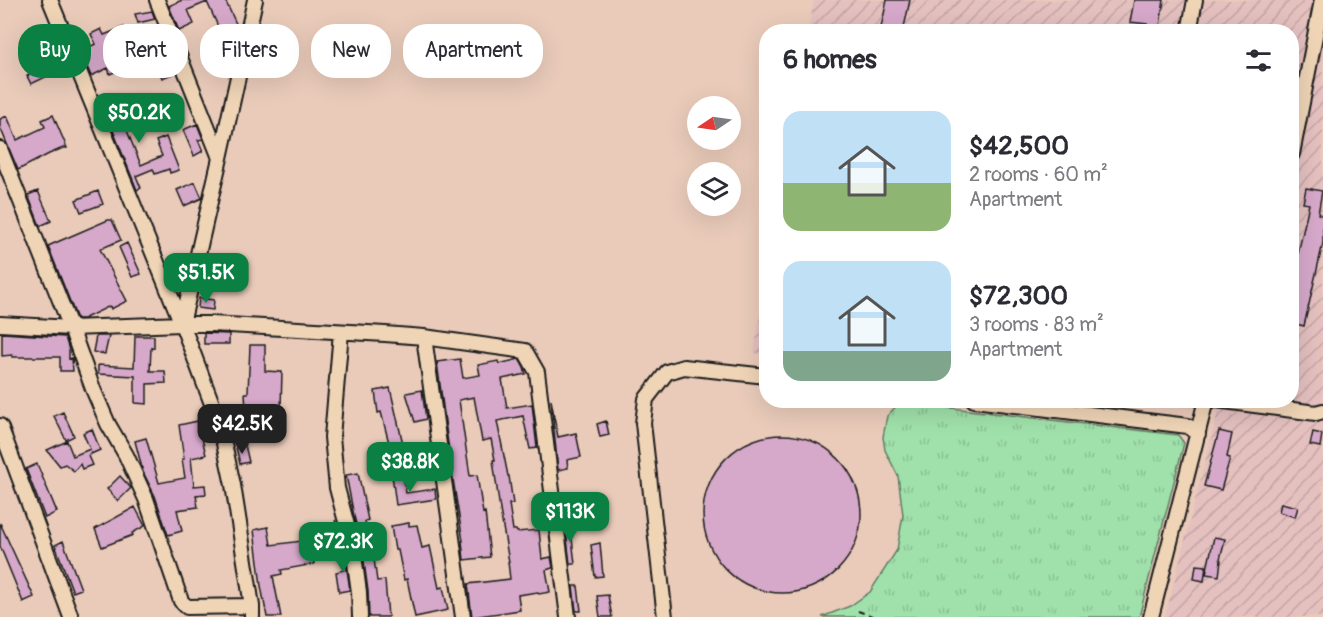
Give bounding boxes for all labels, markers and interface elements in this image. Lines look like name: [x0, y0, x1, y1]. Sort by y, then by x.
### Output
chip: Buy: [18, 24, 91, 78]
chip: Rent: [103, 24, 188, 78]
chip: Filters: [200, 24, 299, 78]
chip: New: [311, 24, 391, 78]
chip: Apartment: [403, 24, 543, 78]
text: 6 homes: [783, 44, 877, 76]
icon: filters: [1242, 44, 1275, 77]
pin: $50.2K: [90, 93, 188, 144]
north arrow: [687, 96, 741, 150]
map controls: [687, 96, 741, 216]
text: $50.2K: [108, 100, 170, 125]
text: $42,500: [969, 130, 1069, 162]
icon: home: [831, 135, 903, 207]
button: layers: [687, 162, 741, 216]
text: 2 rooms · 60 m²: [969, 162, 1108, 187]
text: Apartment: [969, 187, 1062, 212]
pin: $51.5K: [157, 253, 255, 304]
text: $51.5K: [178, 260, 234, 285]
text: $72,300: [969, 280, 1068, 312]
icon: home: [831, 285, 903, 357]
text: 3 rooms · 83 m²: [969, 312, 1104, 337]
text: Apartment: [969, 337, 1062, 362]
pin: $42.5K: [193, 404, 291, 455]
text: $42.5K: [212, 411, 272, 436]
pin: $38.8K: [361, 442, 459, 493]
text: $38.8K: [381, 449, 439, 474]
pin: $113K: [528, 492, 612, 543]
text: $113K: [545, 499, 595, 524]
pin: $72.3K: [294, 522, 392, 573]
text: $72.3K: [313, 529, 373, 554]

